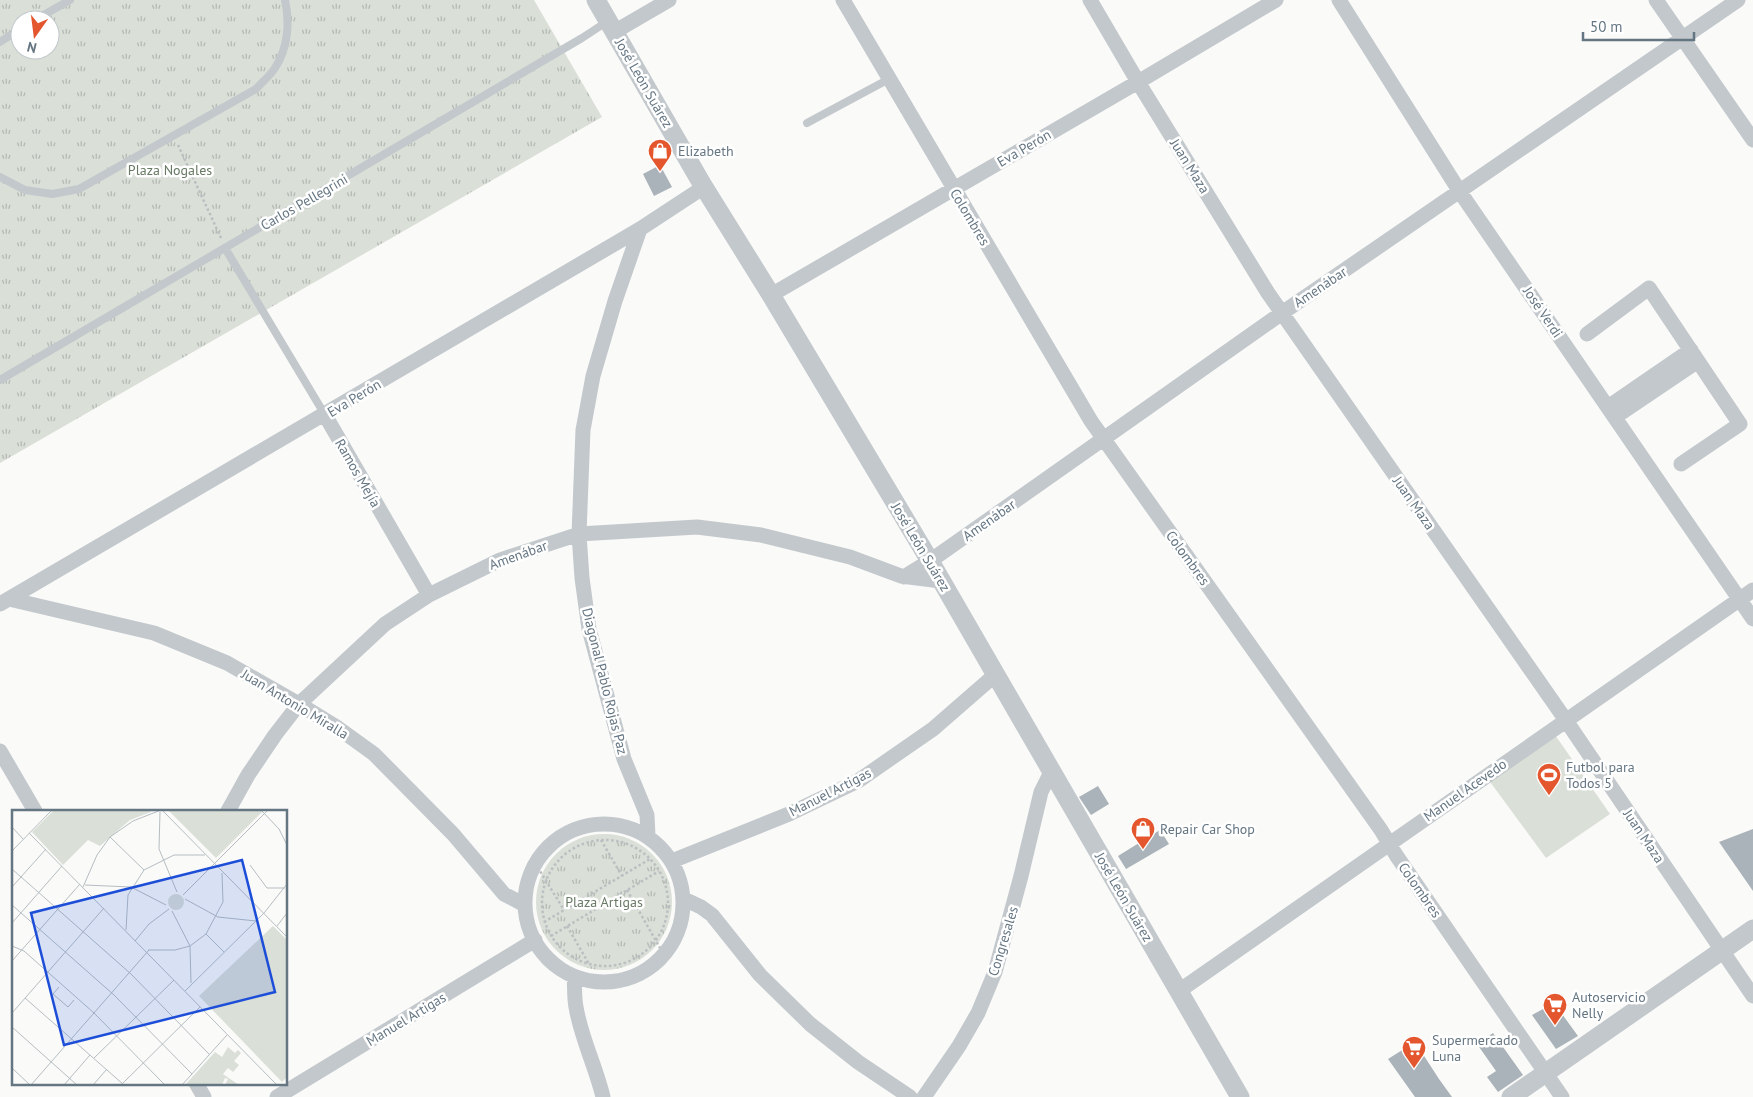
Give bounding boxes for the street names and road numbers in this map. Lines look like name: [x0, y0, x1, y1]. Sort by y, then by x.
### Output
street label: José León Suárez: [611, 34, 677, 131]
street label: Eva Perón: [994, 125, 1054, 171]
street label: Juan Maza: [1166, 134, 1214, 197]
street label: Carlos Pellegrini: [257, 170, 351, 234]
street label: Colombres: [946, 185, 994, 249]
street label: Amenábar: [1290, 262, 1350, 311]
street label: José Verdi: [1519, 282, 1567, 341]
street label: Eva Perón: [324, 375, 384, 421]
street label: Ramos Mejía: [331, 435, 385, 511]
street label: Juan Maza: [1389, 472, 1439, 533]
street label: Amenábar: [959, 495, 1019, 545]
street label: José León Suárez: [887, 498, 955, 595]
street label: Colombres: [1162, 527, 1214, 589]
street label: Amenábar: [486, 536, 550, 574]
street label: Diagonal Pablo Rojas Paz: [578, 606, 632, 756]
street label: Juan Antonio Miralla: [237, 664, 352, 743]
street label: Manuel Acevedo: [1420, 755, 1510, 825]
street label: Manuel Artigas: [786, 764, 874, 820]
street label: Juan Maza: [1619, 805, 1669, 866]
street label: José León Suárez: [1091, 848, 1157, 945]
street label: Colombres: [1394, 859, 1446, 921]
street label: Congresales: [984, 904, 1022, 978]
street label: Manuel Artigas: [363, 988, 449, 1050]

